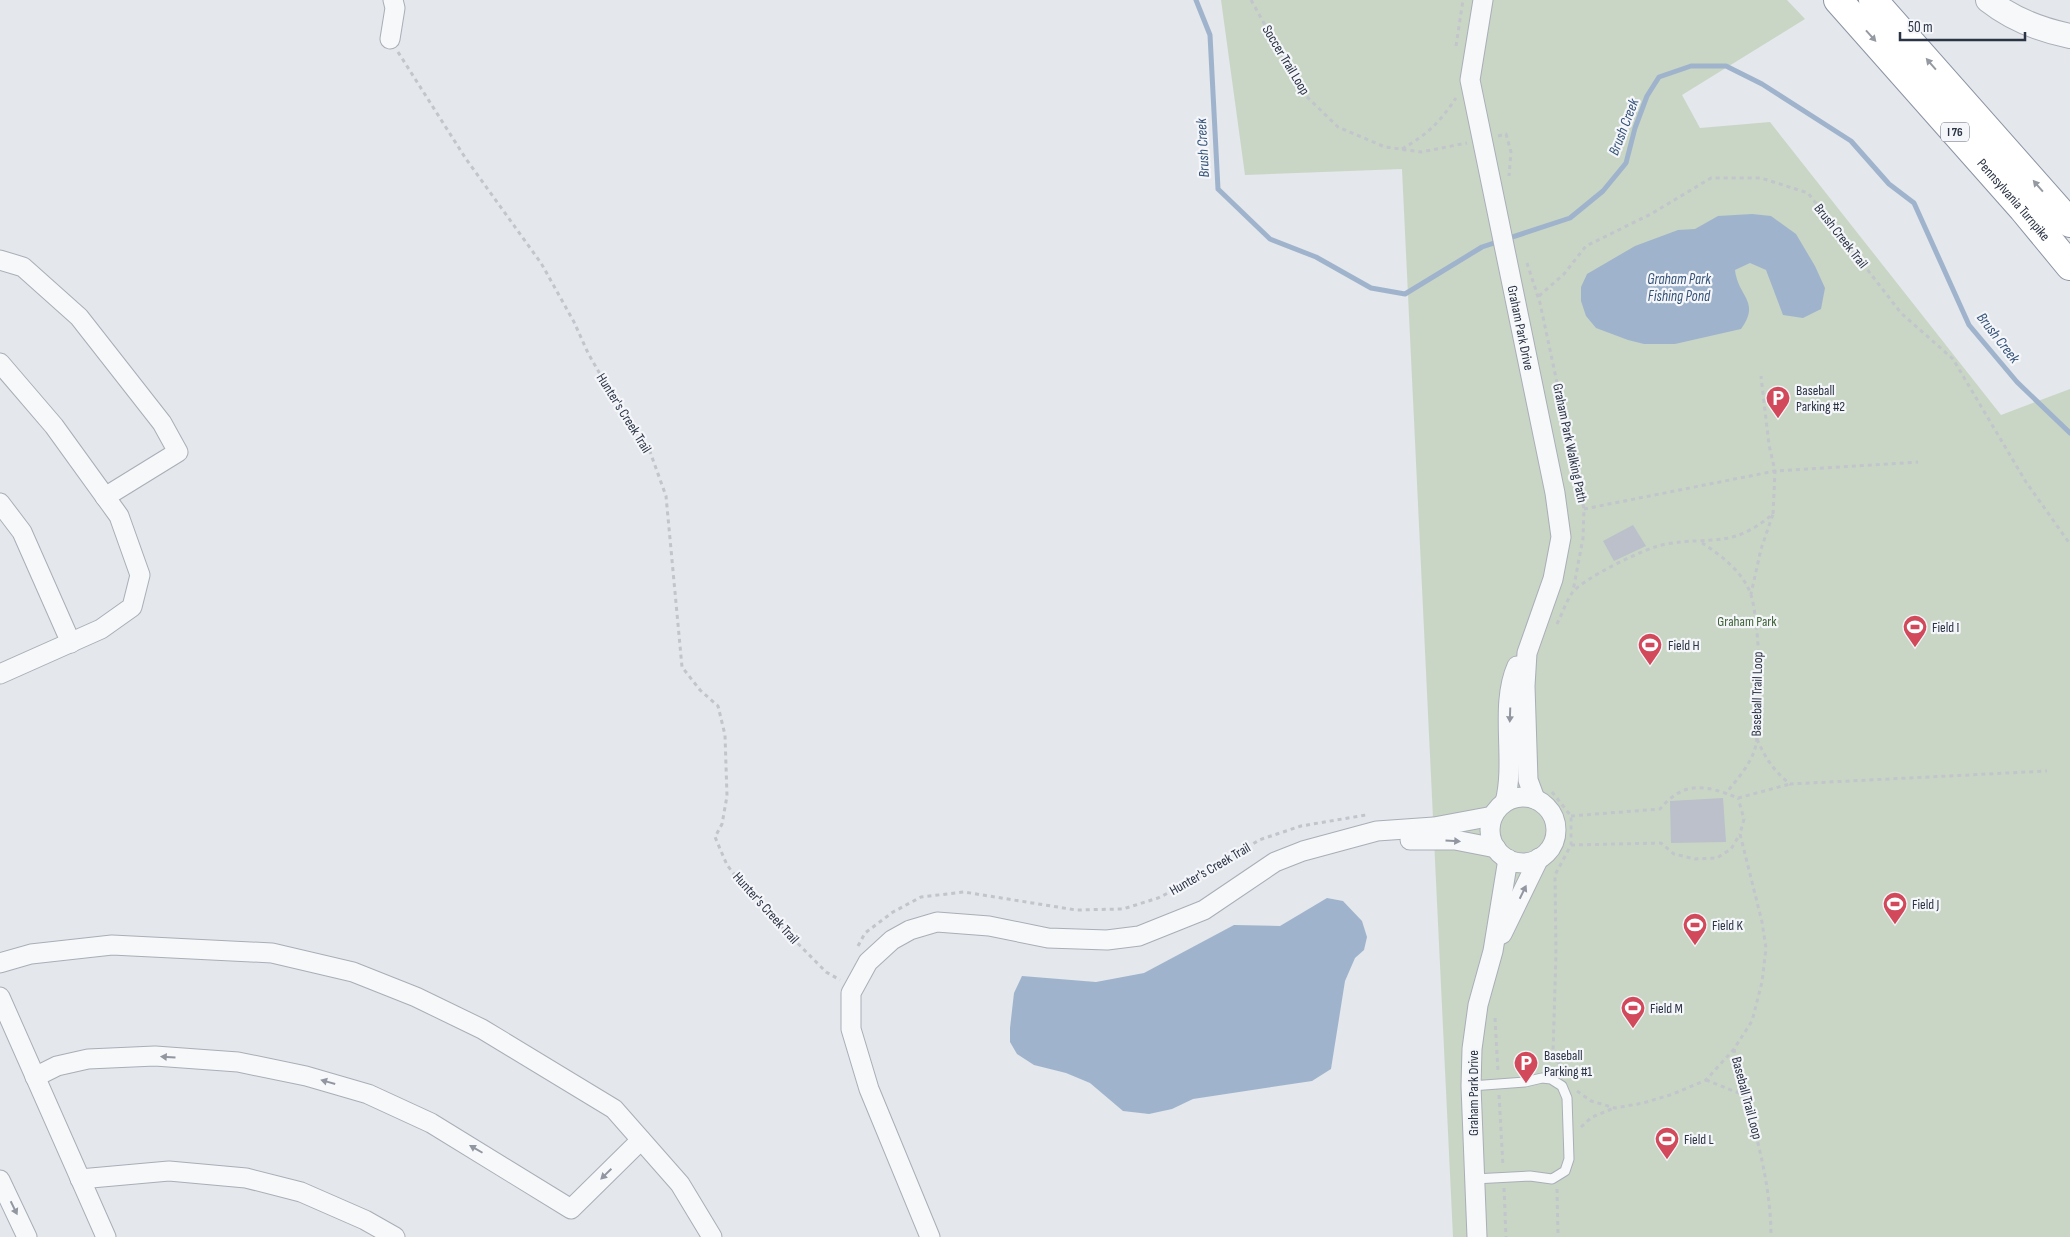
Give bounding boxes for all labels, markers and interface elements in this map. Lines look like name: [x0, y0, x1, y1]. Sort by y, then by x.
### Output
scale bar: [1900, 10, 2025, 42]
text: 50 m: [1908, 18, 1933, 37]
street label: Soccer Trail Loop: [1259, 22, 1314, 98]
one-way arrow: [1865, 30, 1877, 42]
one-way arrow: [1925, 59, 1937, 71]
water label: Brush Creek: [1605, 96, 1644, 158]
water label: Brush Creek: [1192, 118, 1214, 178]
road number: I 76: [1941, 122, 1969, 142]
street label: Pennsylvania Turnpike: [1974, 155, 2054, 244]
one-way arrow: [2032, 181, 2044, 193]
street label: Brush Creek Trail: [1810, 200, 1872, 272]
water label: Graham Park Fishing Pond: [1647, 270, 1711, 306]
street label: Graham Park Drive: [1504, 284, 1538, 372]
water label: Brush Creek: [1972, 309, 2024, 367]
street label: Hunter's Creek Trail: [593, 370, 655, 456]
street label: Graham Park Walking Path: [1549, 382, 1591, 504]
place label: Baseball Parking #2: [1796, 382, 1845, 415]
parking icon: Baseball Parking #2: [1765, 385, 1791, 419]
park label: Graham Park: [1717, 613, 1777, 630]
sports icon: Field I: [1902, 614, 1928, 648]
place label: Field I: [1932, 619, 1959, 636]
sports icon: Field H: [1637, 632, 1663, 666]
place label: Field H: [1668, 637, 1700, 654]
street label: Baseball Trail Loop: [1748, 651, 1766, 736]
one-way arrow: [1505, 707, 1513, 723]
one-way arrow: [1445, 837, 1461, 845]
street label: Hunter's Creek Trail: [1166, 839, 1254, 899]
street label: Hunter's Creek Trail: [729, 869, 803, 947]
one-way arrow: [1519, 885, 1527, 899]
sports icon: Field J: [1882, 891, 1908, 925]
place label: Field J: [1912, 896, 1939, 913]
sports icon: Field K: [1682, 912, 1708, 946]
place label: Field K: [1712, 917, 1743, 934]
sports icon: Field M: [1620, 995, 1646, 1029]
place label: Field M: [1650, 1000, 1683, 1017]
place label: Baseball Parking #1: [1544, 1047, 1592, 1080]
street label: Graham Park Drive: [1465, 1050, 1482, 1136]
parking icon: Baseball Parking #1: [1513, 1050, 1539, 1084]
one-way arrow: [160, 1052, 176, 1060]
street label: Baseball Trail Loop: [1728, 1055, 1766, 1141]
one-way arrow: [321, 1078, 336, 1086]
sports icon: Field L: [1654, 1126, 1680, 1160]
place label: Field L: [1684, 1131, 1714, 1148]
one-way arrow: [469, 1145, 482, 1154]
one-way arrow: [600, 1168, 612, 1180]
one-way arrow: [10, 1201, 18, 1215]

